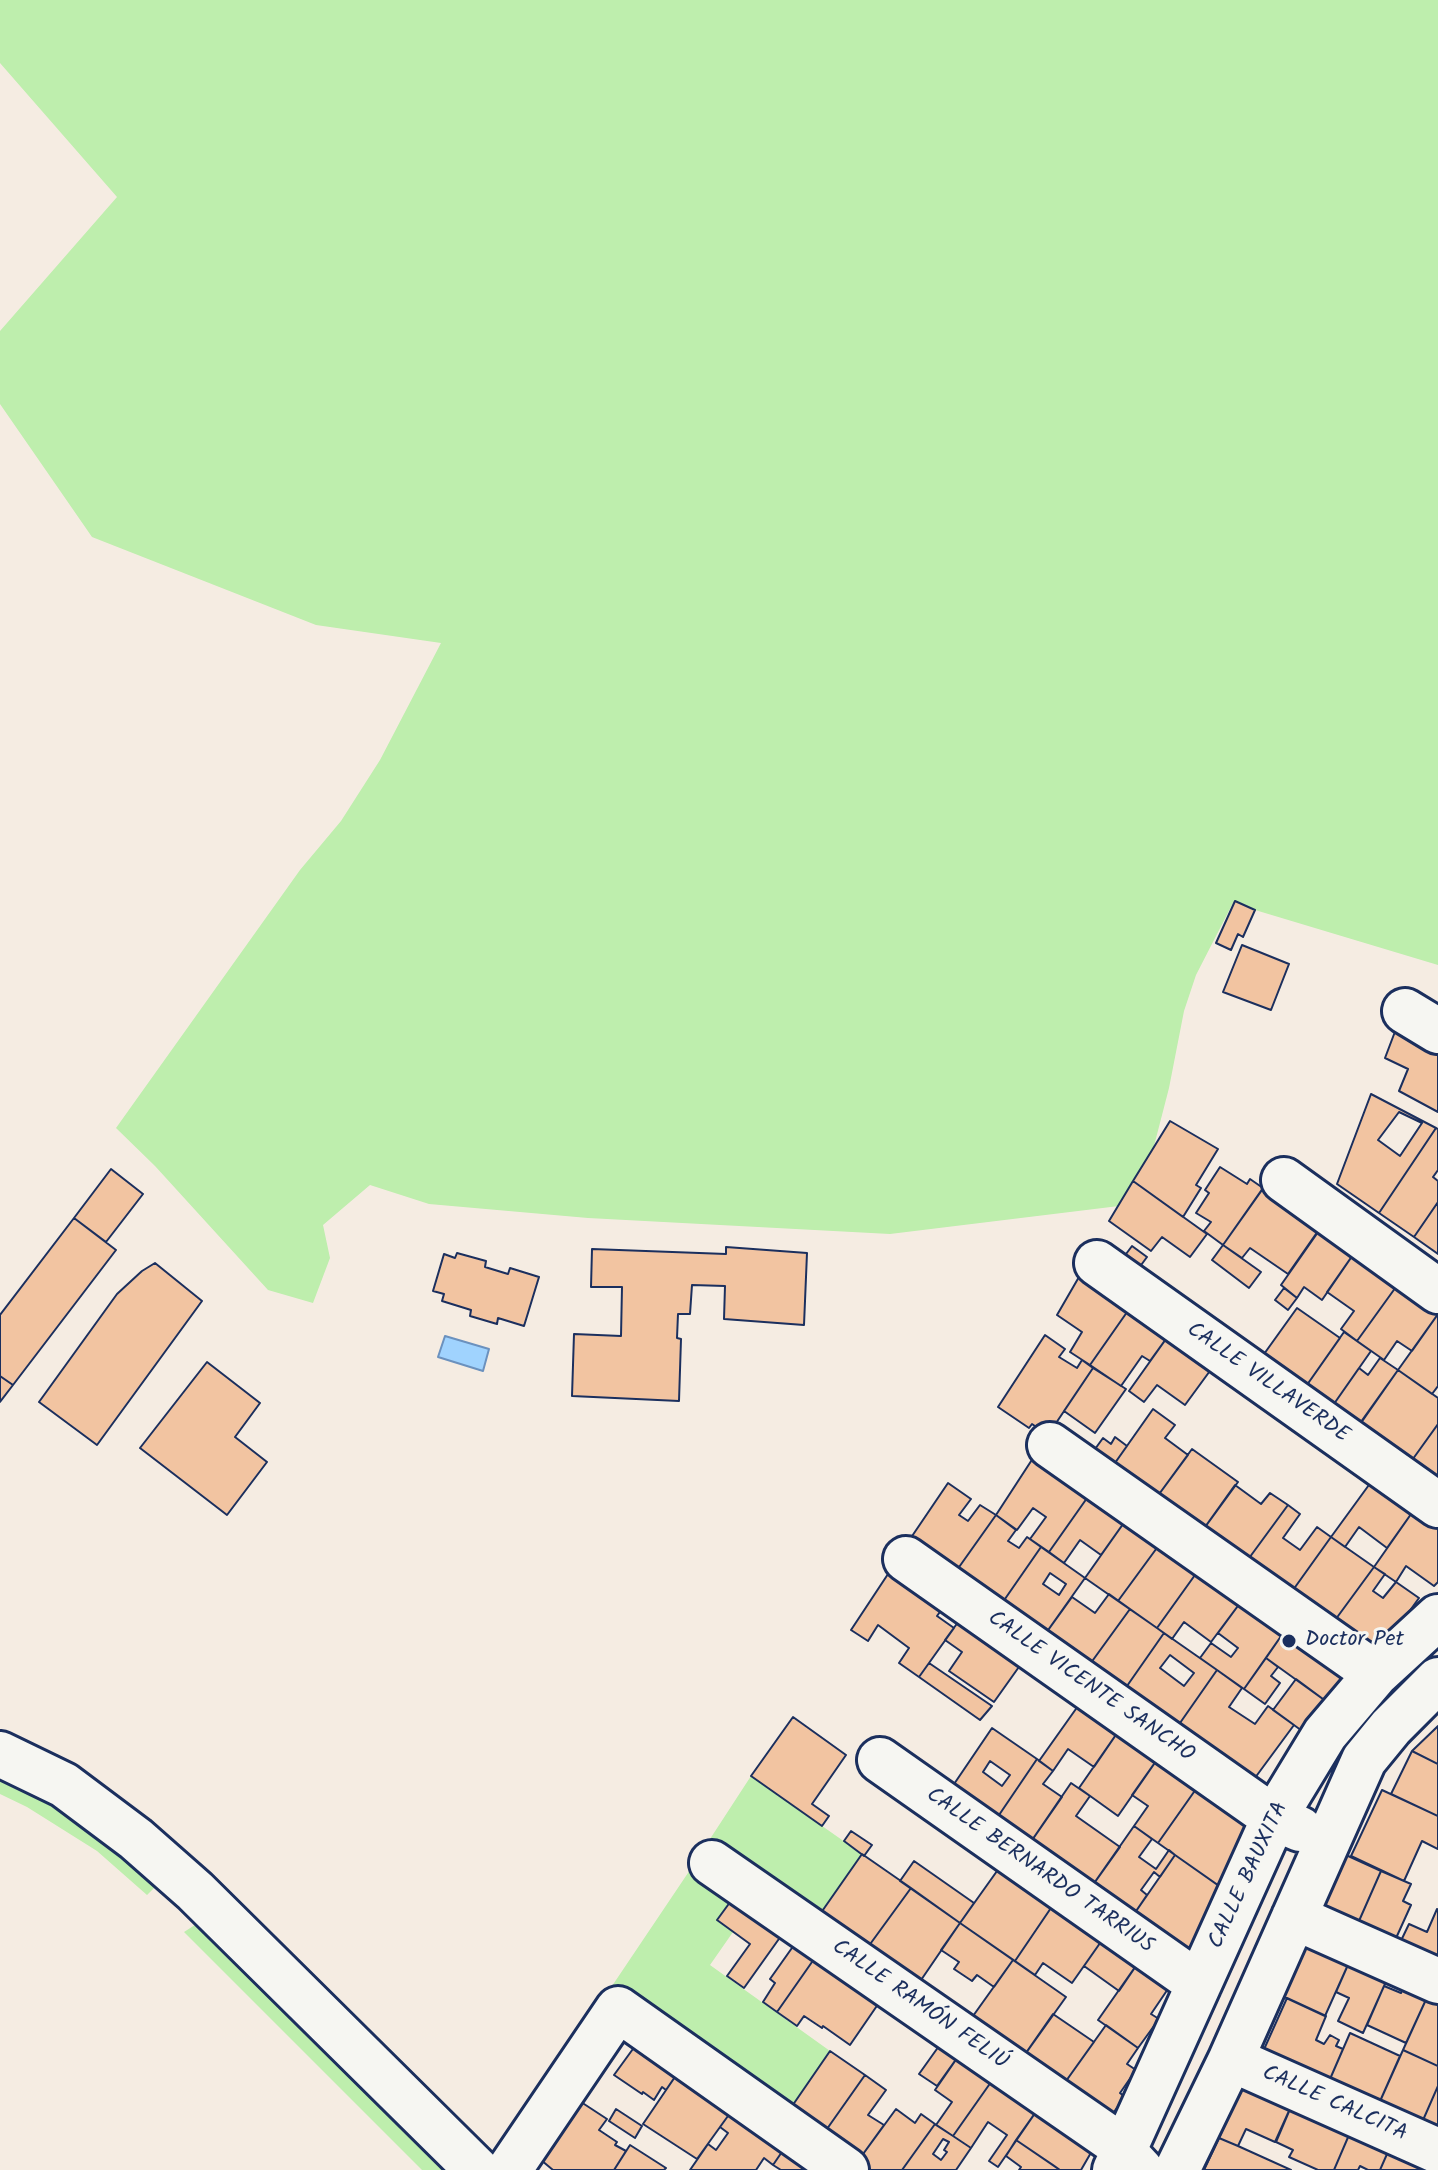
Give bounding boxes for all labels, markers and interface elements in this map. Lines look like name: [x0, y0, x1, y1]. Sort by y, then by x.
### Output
street label: CALLE VILLAVERDE: [1181, 1318, 1353, 1450]
street label: CALLE VICENTE SANCHO: [981, 1606, 1199, 1770]
place label: Doctor Pet: [1305, 1628, 1404, 1654]
marker: Doctor Pet: [1280, 1632, 1298, 1650]
street label: CALLE BERNARDO TARRIUS: [920, 1783, 1158, 1961]
street label: CALLE BAUXITA: [1205, 1799, 1295, 1953]
street label: CALLE RAMÓN FELIÚ: [826, 1935, 1012, 2077]
street label: CALLE CALCITA: [1257, 2061, 1411, 2149]

